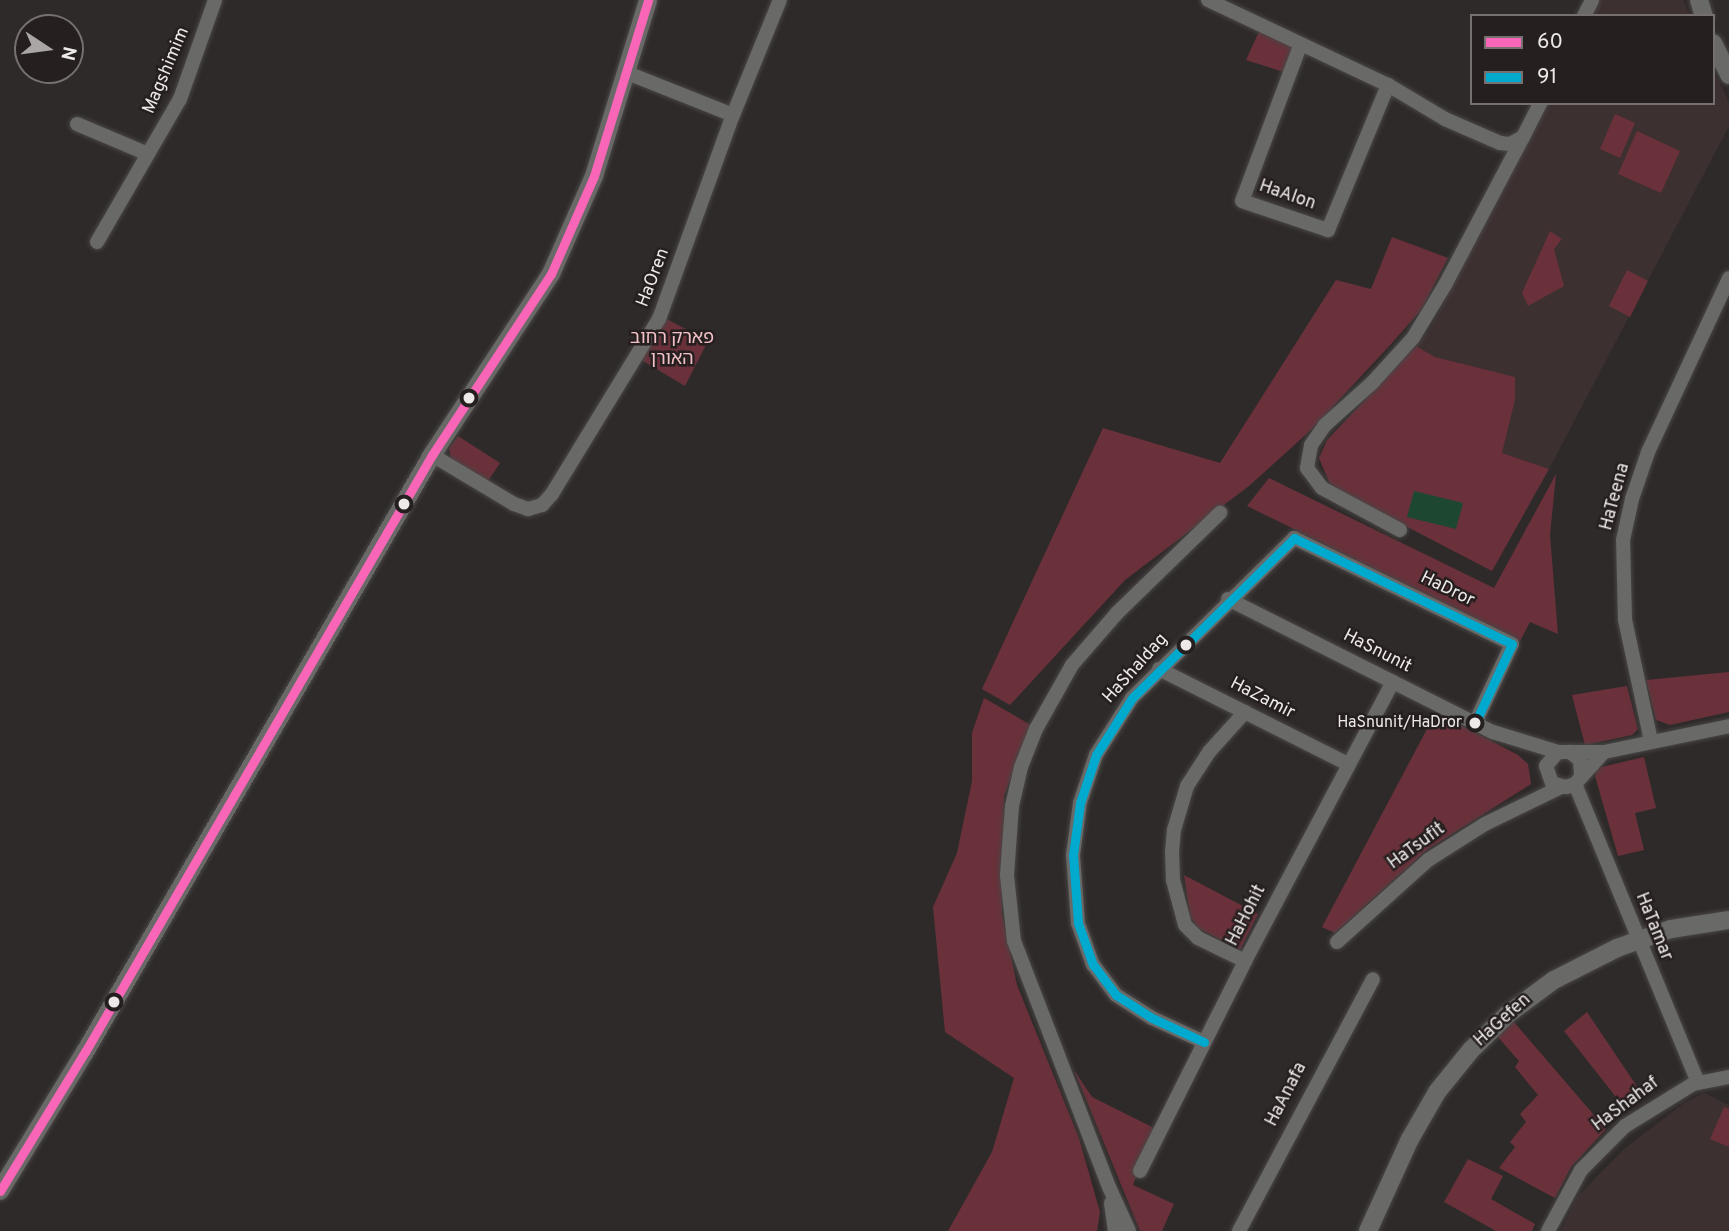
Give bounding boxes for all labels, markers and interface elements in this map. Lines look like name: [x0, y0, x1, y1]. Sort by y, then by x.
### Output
north arrow: [14, 14, 84, 84]
legend: [1470, 14, 1715, 105]
street label: Magshimim: [139, 24, 195, 118]
text: 60: [1537, 29, 1563, 56]
text: N: [54, 44, 81, 63]
text: 91: [1537, 64, 1557, 91]
street label: HaAlon: [1256, 176, 1318, 216]
street label: HaOren: [633, 246, 675, 310]
park label: פארק רחוב האורן: [630, 329, 714, 372]
unlabelled marker: [462, 391, 476, 405]
street label: HaTeena: [1597, 461, 1635, 533]
unlabelled marker: [397, 497, 411, 511]
street label: HaDror: [1416, 568, 1478, 612]
street label: HaSnunit: [1339, 626, 1415, 678]
street label: HaShaldag: [1099, 630, 1173, 708]
unlabelled marker: [1179, 638, 1193, 652]
street label: HaZamir: [1226, 674, 1298, 724]
place label: HaSnunit/HaDror: [1337, 713, 1462, 733]
marker: HaSnunit/HaDror: [1468, 716, 1482, 730]
street label: HaTsufit: [1384, 819, 1450, 875]
street label: HaHohit: [1222, 882, 1272, 950]
street label: HaTamar: [1630, 890, 1676, 964]
street label: HaGefen: [1470, 990, 1536, 1052]
unlabelled marker: [107, 995, 121, 1009]
street label: HaAnafa: [1262, 1059, 1312, 1131]
street label: HaShahaf: [1588, 1073, 1664, 1137]

